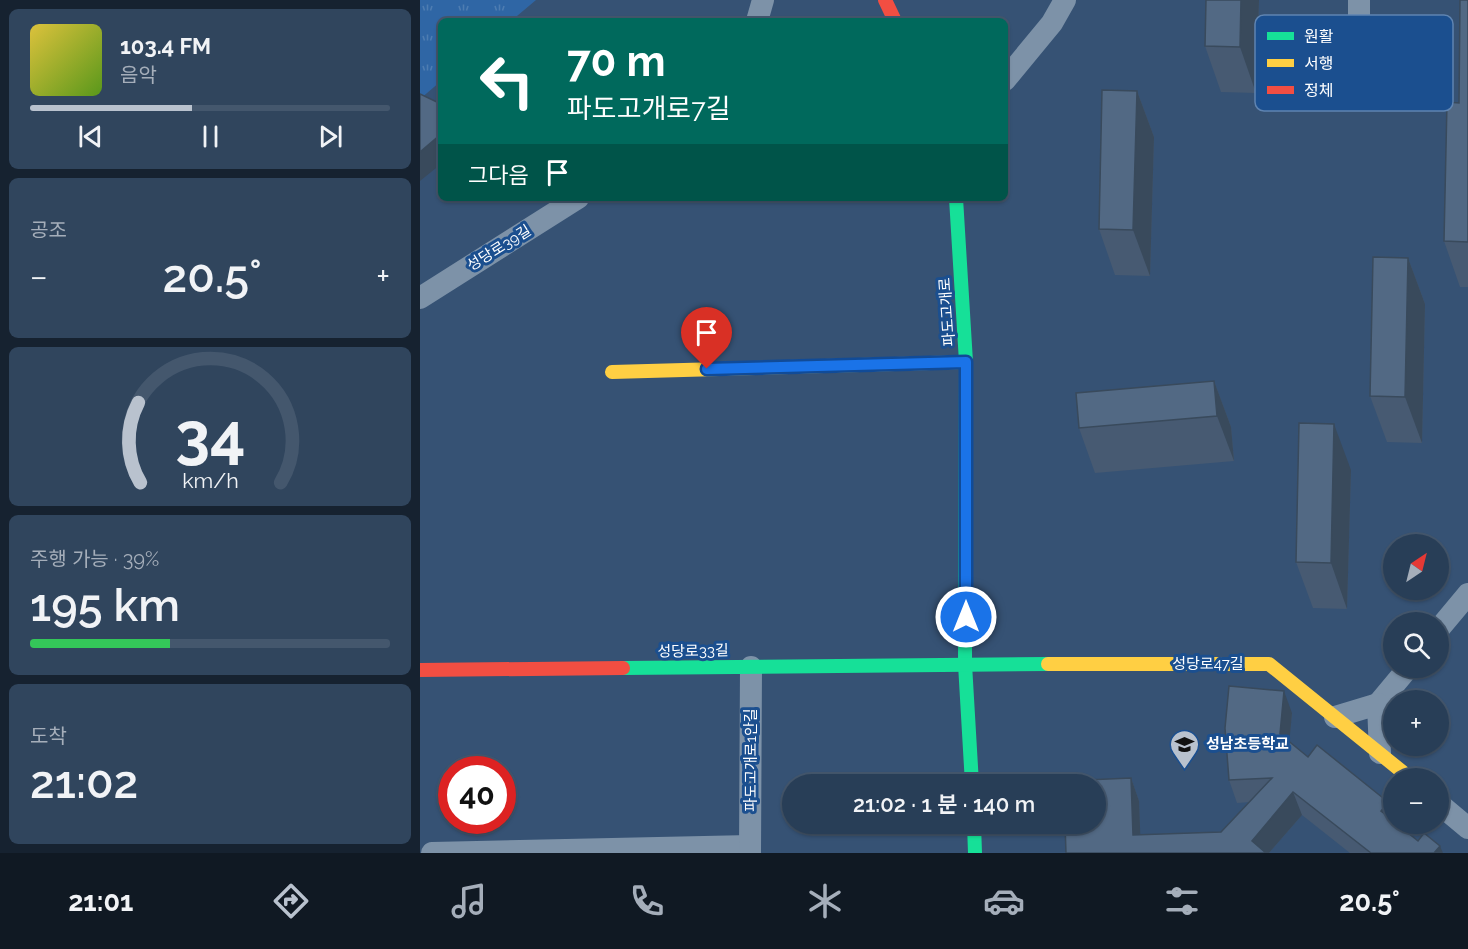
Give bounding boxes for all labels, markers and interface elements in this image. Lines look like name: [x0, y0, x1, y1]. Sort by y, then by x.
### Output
legend: [1255, 15, 1453, 111]
text: 원활: [1304, 27, 1334, 46]
text: 103.4 FM: [120, 33, 211, 59]
text: 70 m: [567, 37, 666, 86]
icon: left: [468, 42, 546, 120]
text: 서행: [1304, 54, 1333, 73]
text: 음악: [120, 63, 157, 87]
text: 정체: [1304, 81, 1333, 100]
text: 파도고개로7길: [567, 93, 731, 124]
icon: previous: [74, 120, 107, 153]
icon: pause: [194, 120, 227, 153]
icon: next: [314, 120, 347, 153]
icon: arrive: [541, 156, 574, 189]
text: 그다음: [468, 162, 529, 188]
text: 공조: [30, 218, 67, 242]
street label: 성당로39길: [464, 221, 534, 275]
text: 20.5°: [162, 250, 262, 303]
text: −: [30, 257, 48, 296]
text: +: [376, 257, 390, 296]
street label: 파도고개로: [936, 277, 958, 347]
pin: [681, 307, 732, 369]
icon: arrive: [690, 316, 723, 349]
text: 34: [175, 399, 245, 473]
text: km/h: [182, 469, 238, 494]
north arrow: [1383, 534, 1449, 600]
map controls: [1383, 534, 1449, 834]
text: 주행 가능 · 39%: [30, 547, 159, 571]
text: 195 km: [30, 579, 180, 632]
position arrow: [934, 585, 998, 649]
button: search: [1383, 612, 1449, 678]
street label: 성당로33길: [657, 641, 729, 661]
street label: 성당로47길: [1172, 655, 1244, 673]
button: +: [1383, 690, 1449, 756]
street label: 파도고개로1안길: [742, 708, 760, 812]
text: 도착: [30, 724, 67, 748]
school or university icon: 성남초등학교: [1169, 728, 1201, 770]
place label: 성남초등학교: [1206, 735, 1289, 753]
text: 21:02: [30, 756, 138, 809]
speed limit sign: 40: [438, 756, 516, 834]
button: −: [1383, 768, 1449, 834]
text: 21:02 · 1 분 · 140 m: [853, 791, 1035, 817]
icon: directions: [270, 880, 312, 922]
icon: music: [448, 880, 490, 922]
icon: phone: [626, 880, 668, 922]
icon: climate: [804, 880, 846, 922]
icon: car: [983, 880, 1025, 922]
icon: filters: [1161, 880, 1203, 922]
text: 21:01: [68, 886, 133, 917]
text: 20.5°: [1339, 886, 1400, 917]

